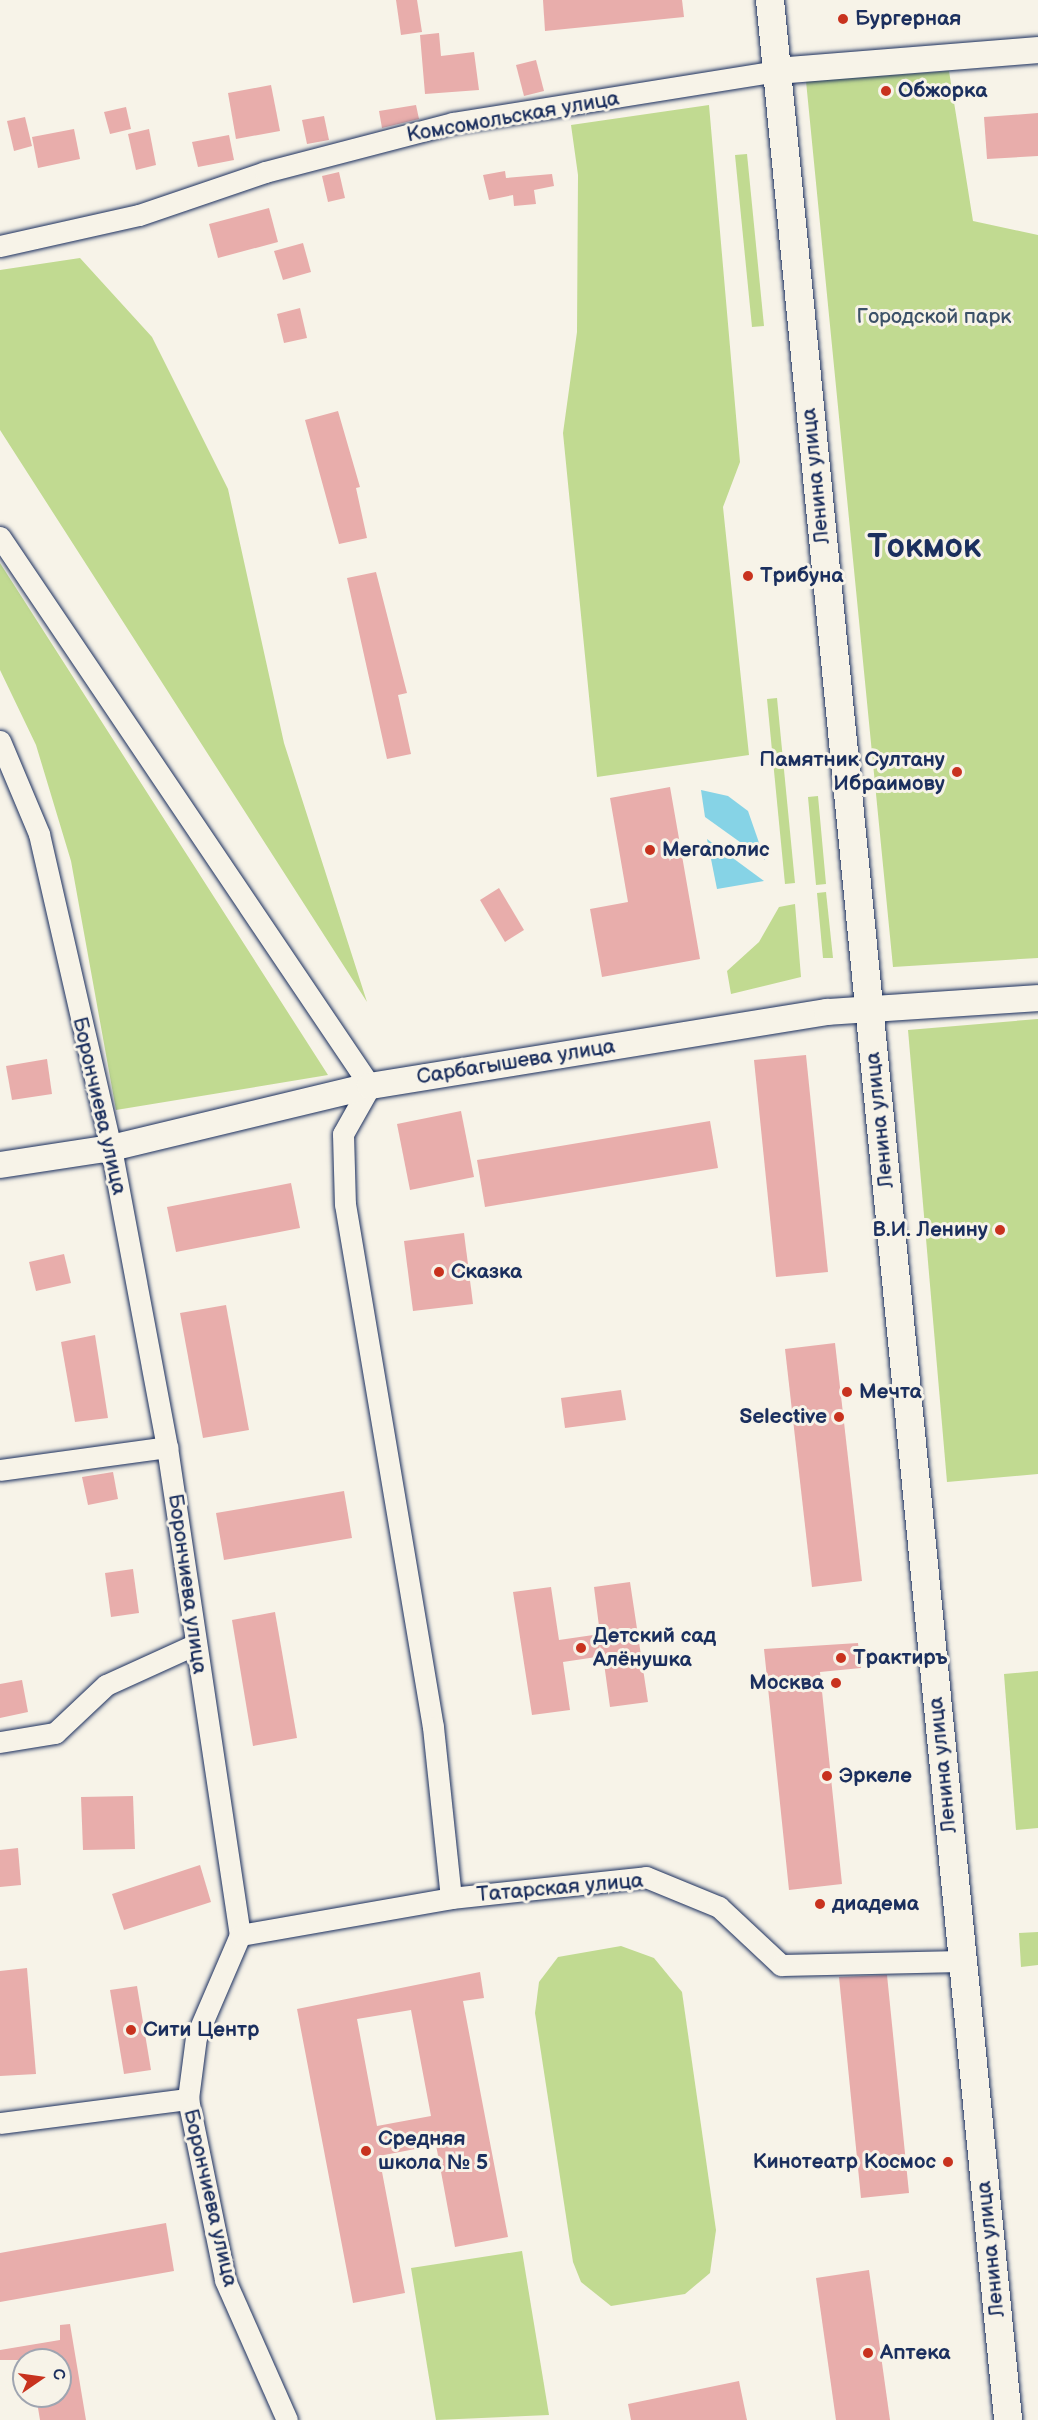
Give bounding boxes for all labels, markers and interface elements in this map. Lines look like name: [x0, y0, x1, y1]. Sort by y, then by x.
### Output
place label: Бургерная: [855, 6, 961, 32]
marker: Бургерная: [836, 12, 850, 26]
place label: Обжорка: [898, 78, 987, 104]
marker: Обжорка: [879, 84, 893, 98]
street label: Комсомольская улица: [405, 86, 621, 148]
park label: Городской парк: [857, 304, 1011, 330]
street label: Ленина улица: [796, 407, 836, 545]
district label: Токмок: [867, 528, 981, 568]
place label: Трибуна: [760, 563, 844, 589]
marker: Трибуна: [741, 569, 755, 583]
place label: Памятник Султану Ибраимову: [759, 747, 945, 797]
marker: Памятник Султану Ибраимову: [950, 765, 964, 779]
place label: Мегаполис: [662, 837, 770, 863]
marker: Мегаполис: [643, 843, 657, 857]
street label: Борончиева улица: [66, 1015, 132, 1197]
street label: Сарбагышева улица: [415, 1034, 617, 1090]
street label: Ленина улица: [860, 1051, 900, 1189]
place label: В.И. Ленину: [872, 1217, 988, 1243]
marker: В.И. Ленину: [993, 1223, 1007, 1237]
place label: Сказка: [451, 1259, 522, 1285]
marker: Сказка: [432, 1265, 446, 1279]
place label: Мечта: [859, 1379, 922, 1405]
marker: Мечта: [840, 1385, 854, 1399]
place label: Selective: [740, 1404, 827, 1430]
marker: Selective: [832, 1410, 846, 1424]
street label: Борончиева улица: [162, 1492, 212, 1676]
place label: Детский сад Алёнушка: [593, 1623, 716, 1673]
marker: Детский сад Алёнушка: [574, 1641, 588, 1655]
place label: Трактиръ: [853, 1645, 947, 1671]
marker: Трактиръ: [834, 1651, 848, 1665]
place label: Москва: [749, 1670, 824, 1696]
marker: Москва: [829, 1676, 843, 1690]
street label: Ленина улица: [923, 1696, 963, 1834]
place label: Эркеле: [839, 1763, 912, 1789]
marker: Эркеле: [820, 1769, 834, 1783]
street label: Татарская улица: [476, 1868, 644, 1908]
place label: диадема: [832, 1891, 919, 1917]
marker: диадема: [813, 1897, 827, 1911]
place label: Сити Центр: [143, 2017, 260, 2043]
marker: Сити Центр: [124, 2023, 138, 2037]
street label: Борончиева улица: [177, 2107, 243, 2289]
place label: Средняя школа № 5: [378, 2126, 488, 2176]
marker: Средняя школа № 5: [359, 2144, 373, 2158]
place label: Кинотеатр Космос: [753, 2149, 936, 2175]
marker: Кинотеатр Космос: [941, 2155, 955, 2169]
street label: Ленина улица: [971, 2180, 1011, 2318]
place label: Аптека: [880, 2340, 951, 2366]
marker: Аптека: [861, 2346, 875, 2360]
north arrow: [12, 2348, 72, 2408]
text: С: [48, 2367, 69, 2382]

